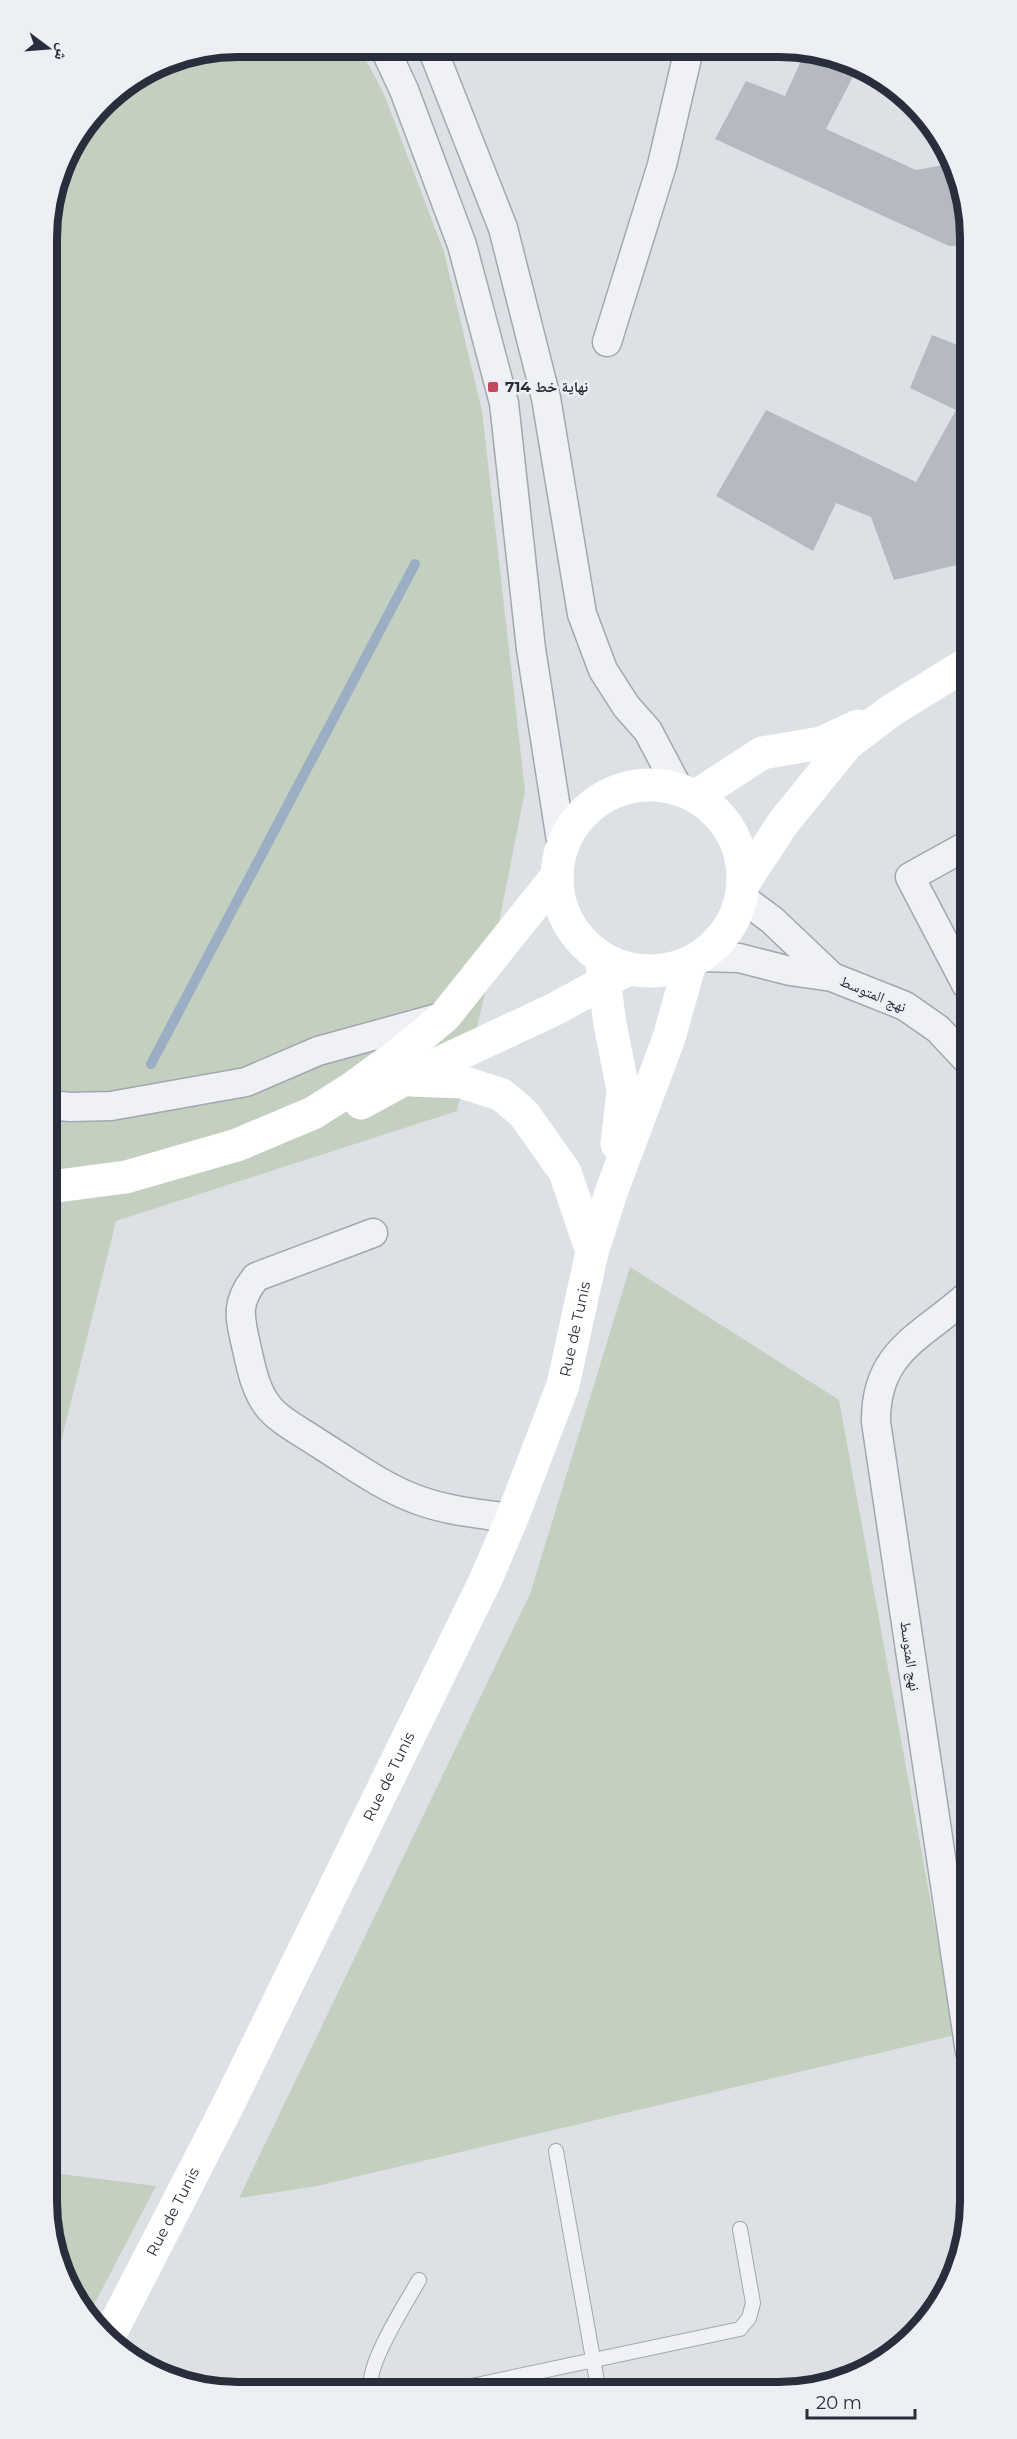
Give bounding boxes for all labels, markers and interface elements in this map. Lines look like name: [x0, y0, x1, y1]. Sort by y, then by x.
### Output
north arrow: [18, 18, 78, 78]
text: ش: [50, 41, 73, 63]
place label: نهاية خط 714: [505, 377, 588, 396]
marker: نهاية خط 714: [486, 380, 500, 394]
street label: نهج المتوسط: [837, 971, 909, 1017]
street label: Rue de Tunis: [555, 1280, 594, 1379]
street label: نهج المتوسط: [895, 1620, 925, 1692]
street label: Rue de Tunis: [359, 1729, 418, 1824]
street label: Rue de Tunis: [142, 2164, 203, 2259]
scale bar: [807, 2382, 915, 2420]
text: 20 m: [816, 2392, 862, 2414]

